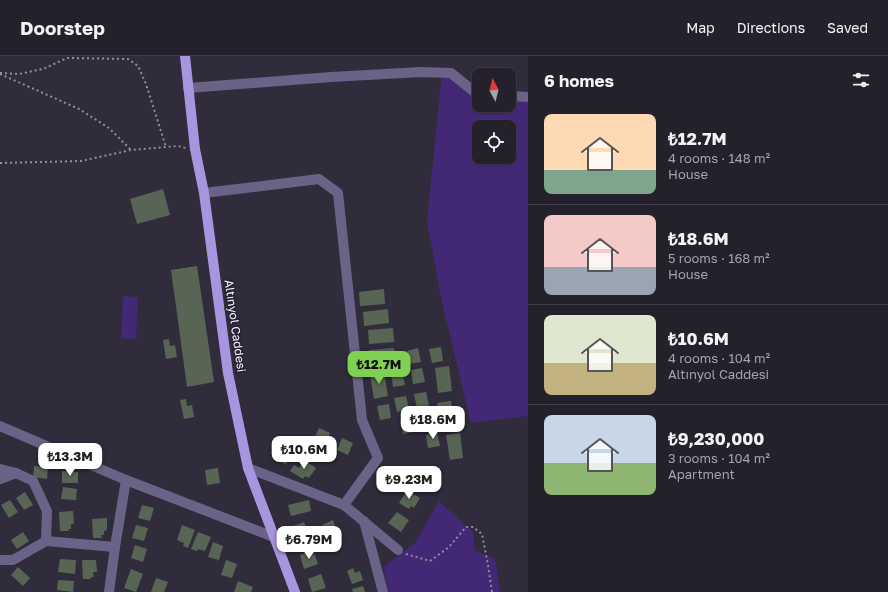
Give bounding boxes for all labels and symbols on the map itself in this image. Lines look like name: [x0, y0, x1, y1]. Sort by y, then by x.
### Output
north arrow: [472, 68, 516, 112]
street label: Altınyol Caddesi: [222, 279, 249, 373]
pin: ₺12.7M: [346, 351, 412, 385]
pin: ₺18.6M: [400, 406, 466, 440]
pin: ₺10.6M: [271, 436, 337, 470]
pin: ₺13.3M: [37, 443, 103, 477]
pin: ₺9.23M: [376, 466, 442, 500]
pin: ₺6.79M: [276, 526, 342, 560]

